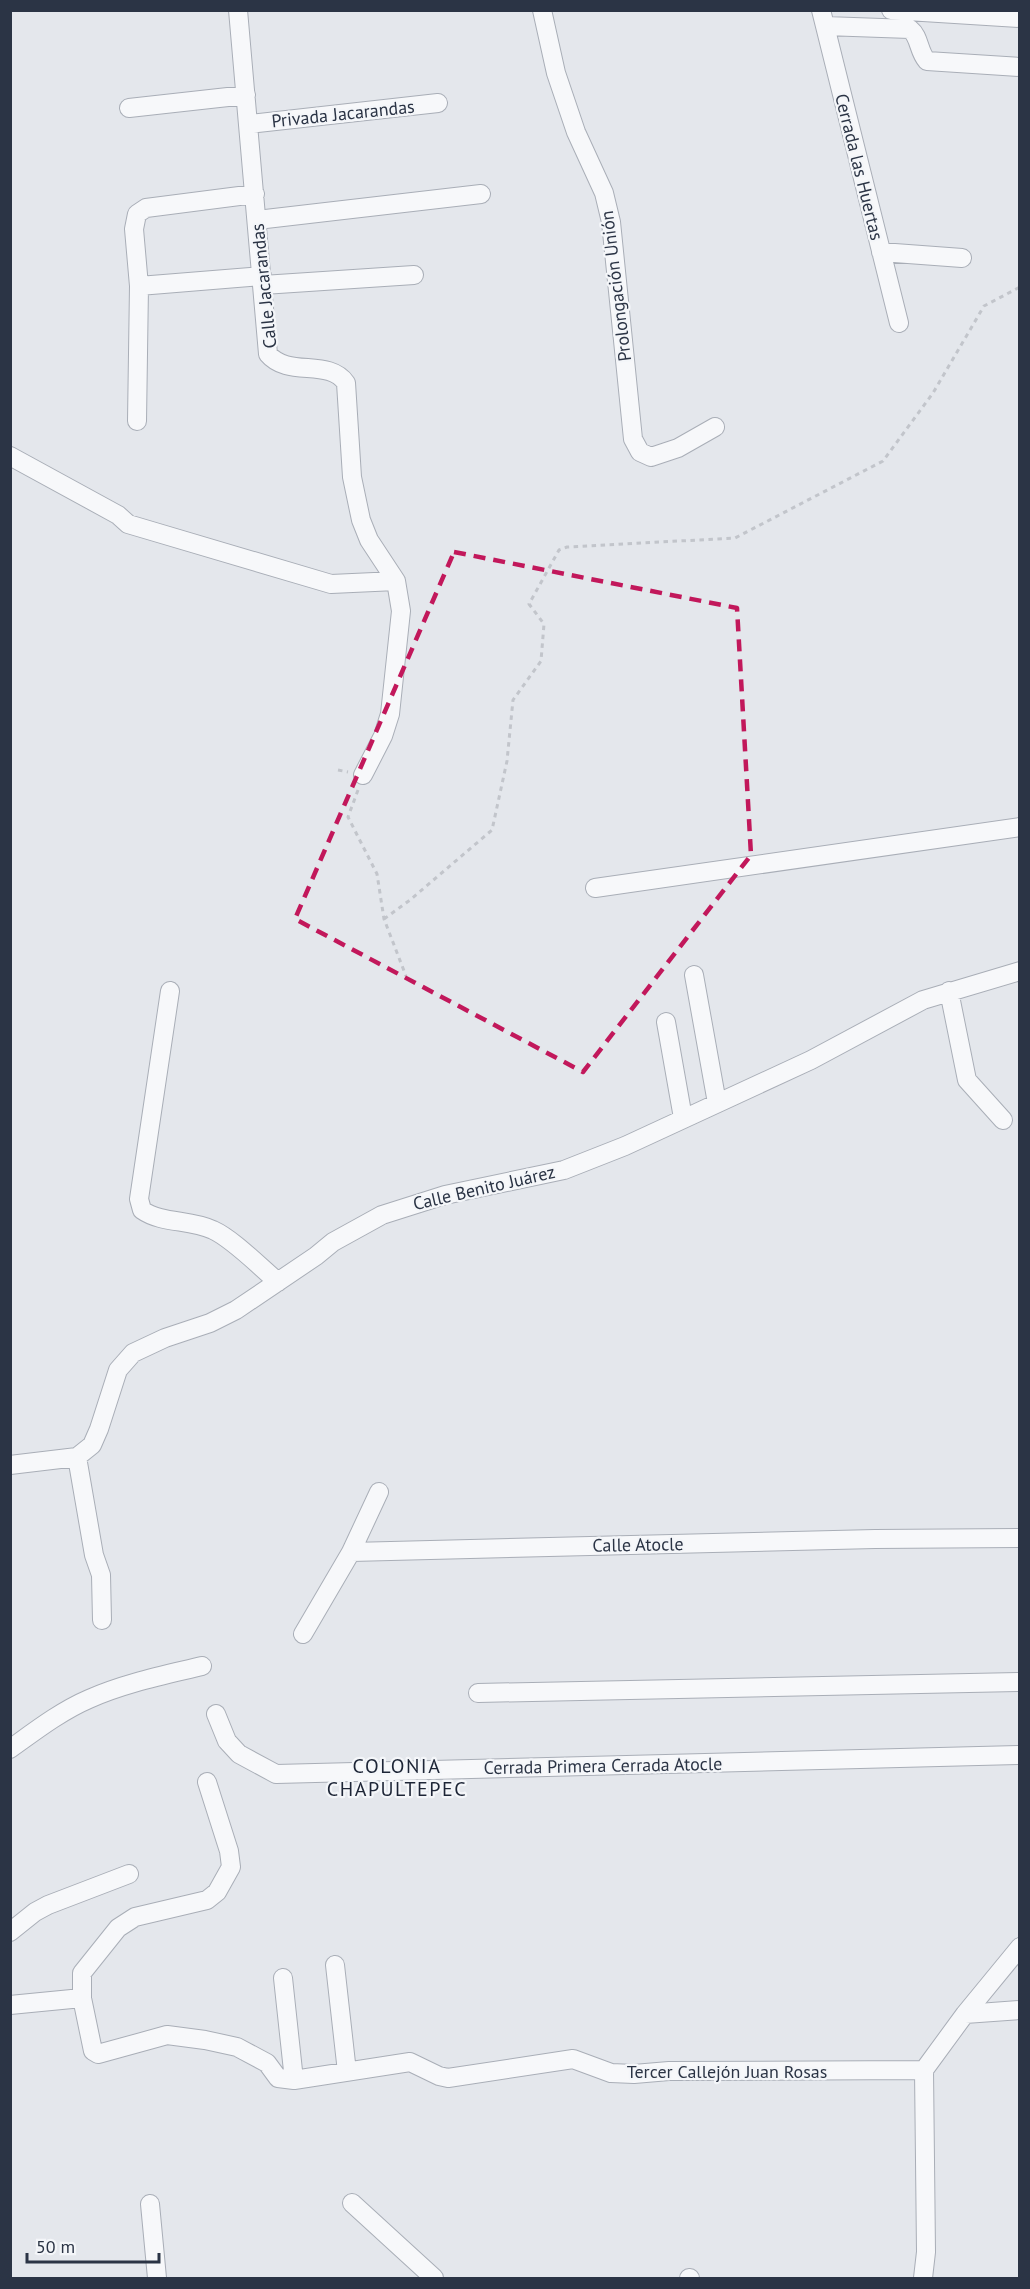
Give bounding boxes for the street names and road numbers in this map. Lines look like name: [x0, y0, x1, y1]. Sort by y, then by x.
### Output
street label: Cerrada las Huertas: [830, 91, 889, 243]
street label: Privada Jacarandas: [270, 95, 416, 132]
street label: Prolongación Unión: [595, 209, 636, 363]
street label: Calle Jacarandas: [245, 222, 282, 350]
street label: Calle Benito Juárez: [411, 1160, 557, 1215]
street label: Calle Atocle: [592, 1532, 684, 1557]
street label: Cerrada Primera Cerrada Atocle: [484, 1752, 722, 1779]
street label: Tercer Callejón Juan Rosas: [627, 2060, 827, 2083]

